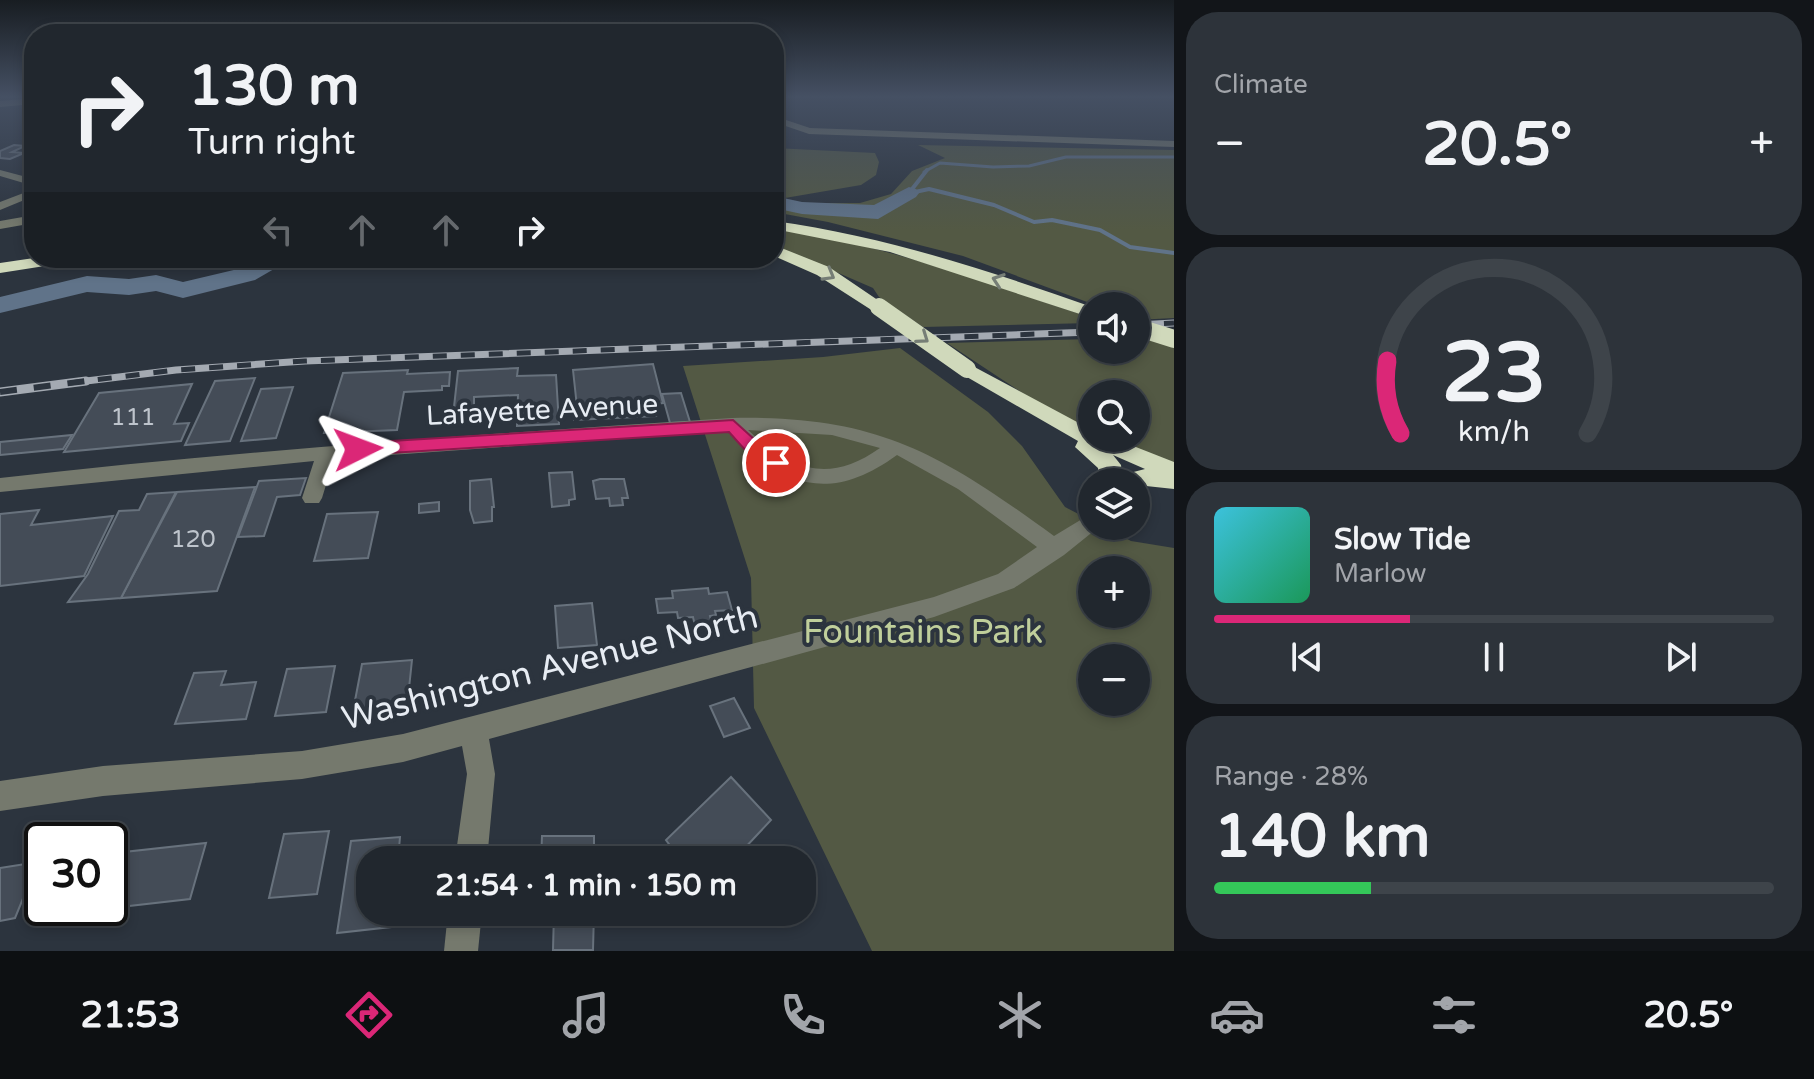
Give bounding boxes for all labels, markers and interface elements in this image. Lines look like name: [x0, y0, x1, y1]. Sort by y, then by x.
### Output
text: 130 m: [188, 53, 359, 120]
icon: right: [56, 56, 160, 160]
text: Climate: [1214, 69, 1308, 100]
text: 20.5°: [1422, 109, 1572, 181]
text: −: [1214, 118, 1245, 171]
text: +: [1749, 118, 1774, 171]
text: Turn right: [188, 121, 355, 164]
icon: left: [256, 208, 300, 252]
icon: ahead: [340, 208, 384, 252]
icon: ahead: [424, 208, 468, 252]
icon: right: [508, 208, 552, 252]
one-way arrow: [820, 265, 834, 281]
one-way arrow: [992, 273, 1006, 289]
map controls: [1078, 292, 1150, 716]
button: sound: [1078, 292, 1150, 364]
text: 23: [1442, 324, 1546, 424]
one-way arrow: [915, 328, 929, 343]
button: search: [1078, 380, 1150, 452]
street label: Lafayette Avenue: [425, 387, 659, 433]
house number: 111: [110, 403, 156, 432]
position arrow: [316, 407, 400, 491]
text: km/h: [1458, 415, 1530, 449]
pin: [742, 429, 810, 497]
icon: arrive: [754, 441, 798, 485]
button: layers: [1078, 468, 1150, 540]
text: Slow Tide: [1334, 521, 1471, 558]
house number: 120: [170, 525, 216, 554]
button: +: [1078, 556, 1150, 628]
text: Marlow: [1334, 558, 1426, 589]
street label: Washington Avenue North: [338, 596, 762, 740]
park label: Fountains Park: [803, 612, 1043, 653]
icon: previous: [1285, 635, 1329, 679]
icon: pause: [1472, 635, 1516, 679]
icon: next: [1659, 635, 1703, 679]
button: −: [1078, 644, 1150, 716]
text: Range · 28%: [1214, 761, 1368, 792]
text: 140 km: [1214, 801, 1430, 873]
speed limit sign: 30: [24, 822, 128, 926]
text: 21:54 · 1 min · 150 m: [435, 867, 737, 904]
icon: directions: [341, 987, 397, 1043]
icon: music: [558, 987, 614, 1043]
icon: phone: [775, 987, 831, 1043]
icon: climate: [992, 987, 1048, 1043]
icon: car: [1209, 987, 1265, 1043]
icon: filters: [1426, 987, 1482, 1043]
text: 21:53: [81, 994, 180, 1037]
text: 20.5°: [1643, 994, 1733, 1037]

